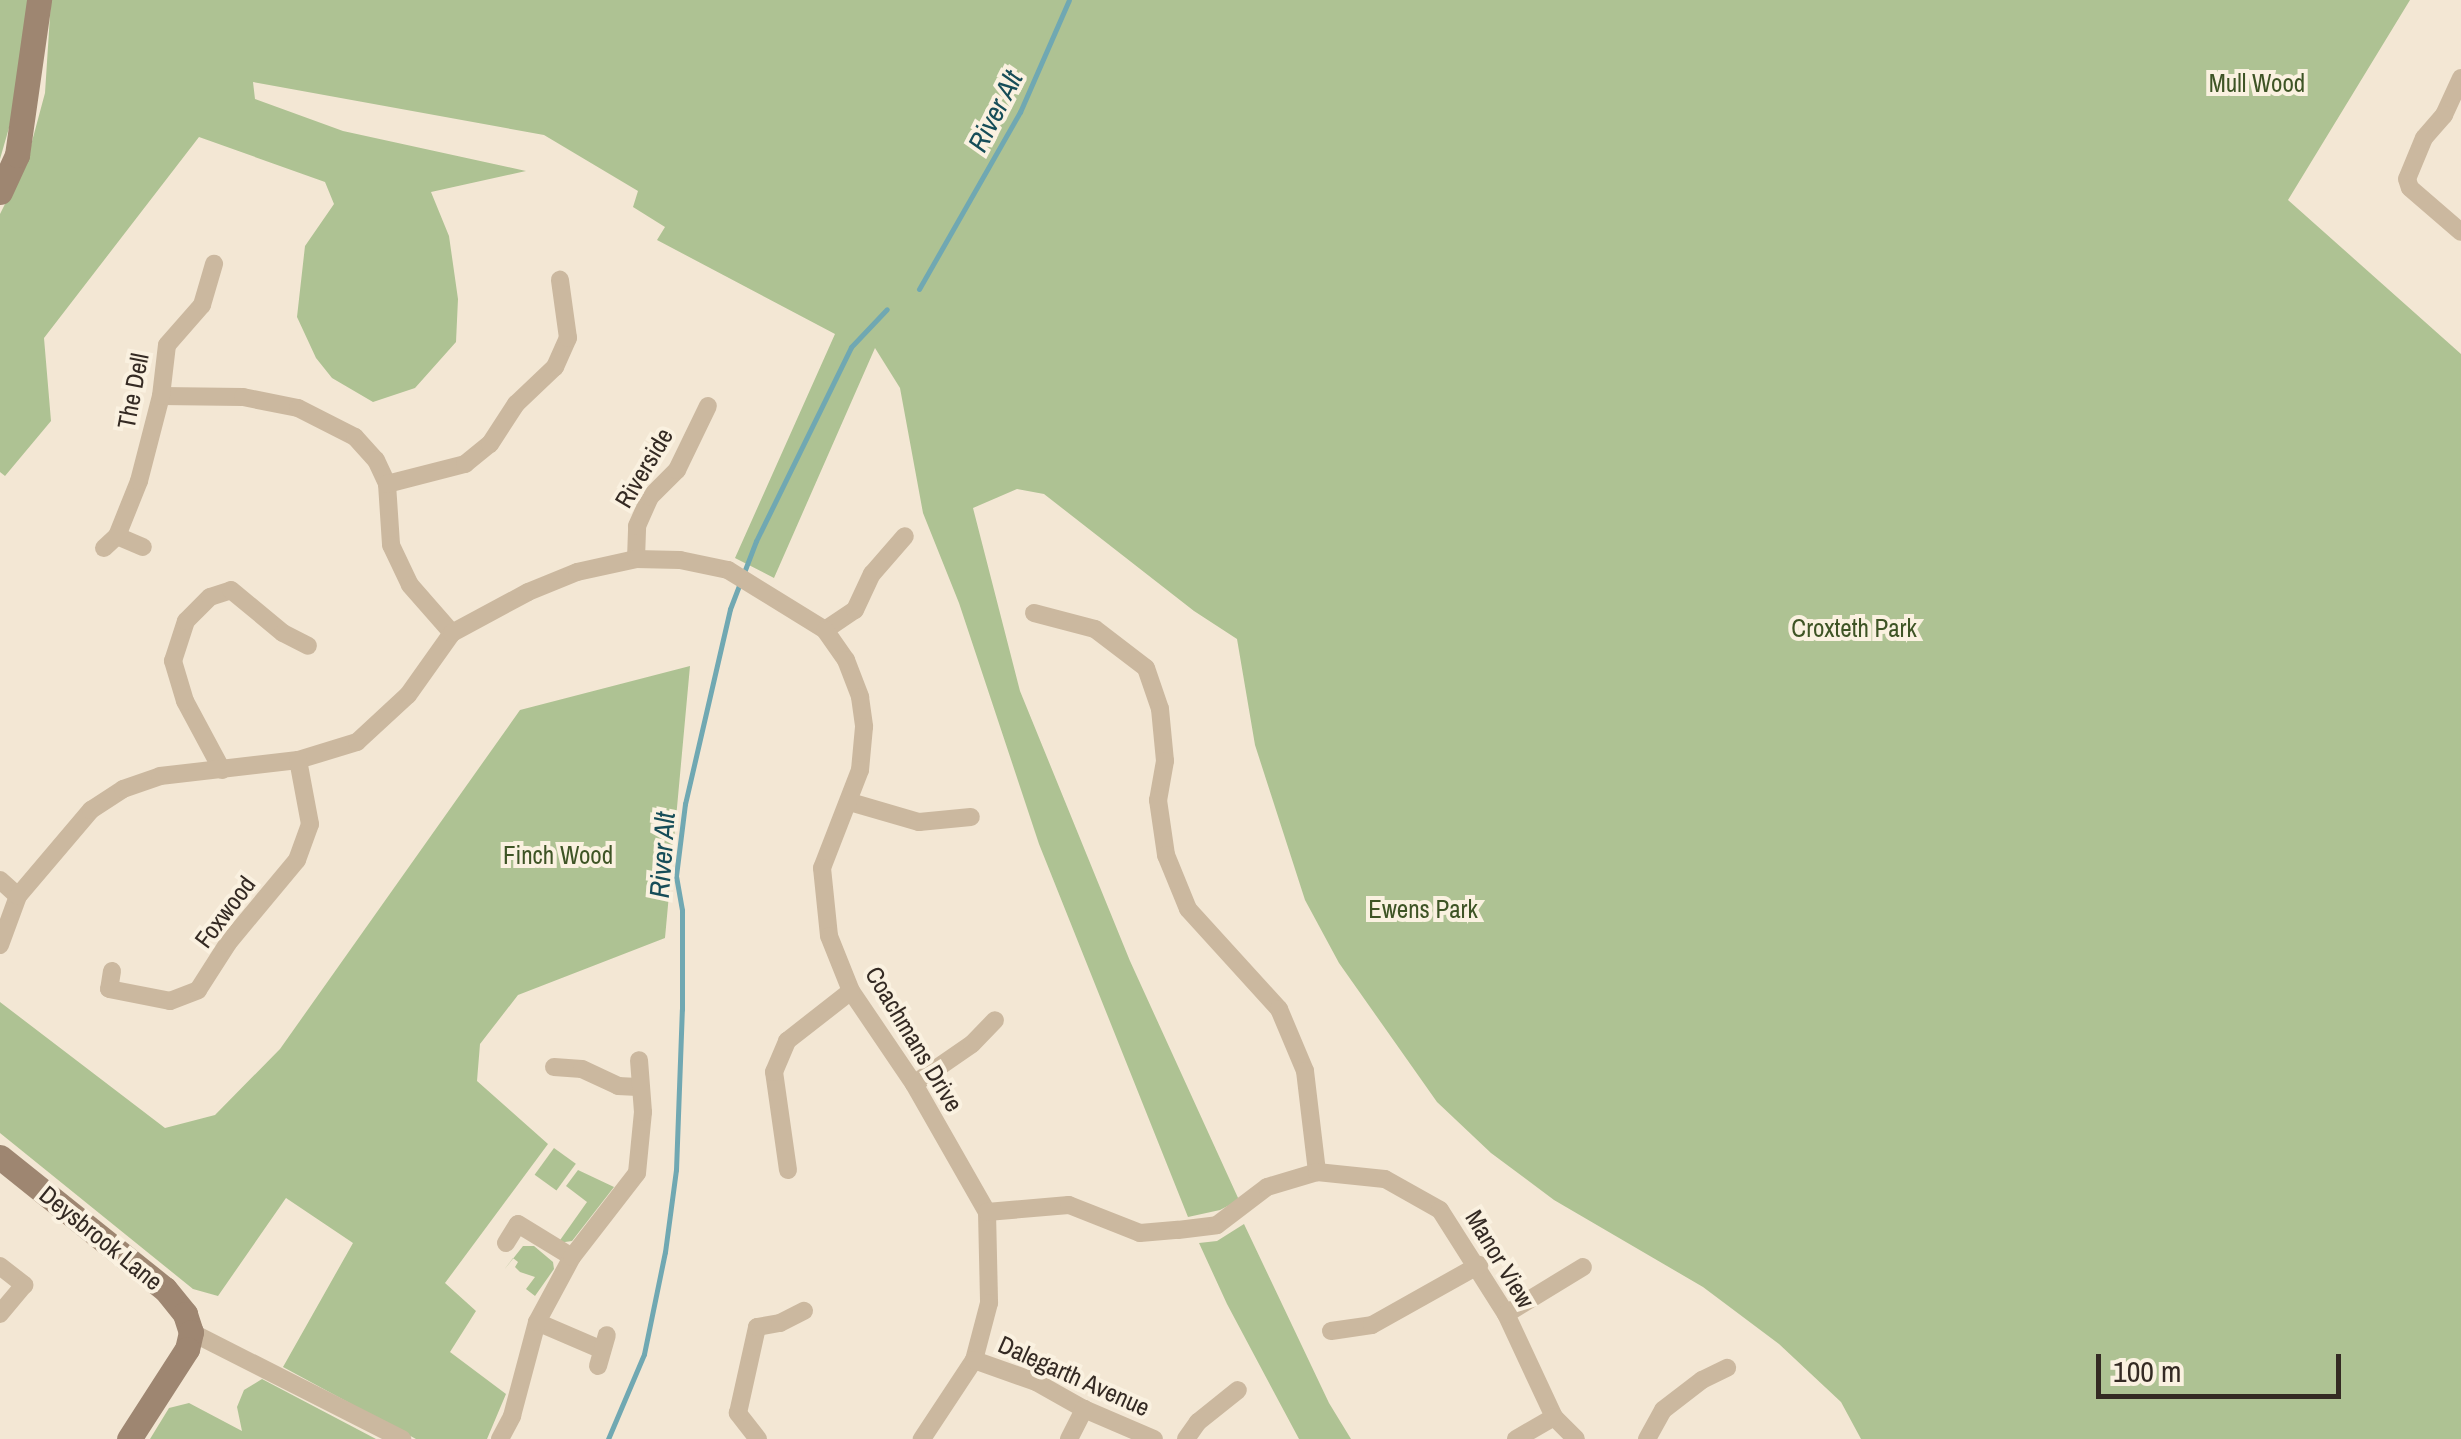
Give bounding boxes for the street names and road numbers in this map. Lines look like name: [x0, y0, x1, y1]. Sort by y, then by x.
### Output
street label: The Dell: [111, 351, 155, 431]
street label: Riverside: [609, 423, 679, 513]
street label: Foxwood: [188, 870, 262, 954]
street label: Coachmans Drive: [859, 961, 969, 1117]
street label: Deysbrook Lane: [34, 1179, 168, 1297]
street label: Manor View: [1459, 1205, 1541, 1313]
street label: Dalegarth Avenue: [993, 1329, 1155, 1423]

